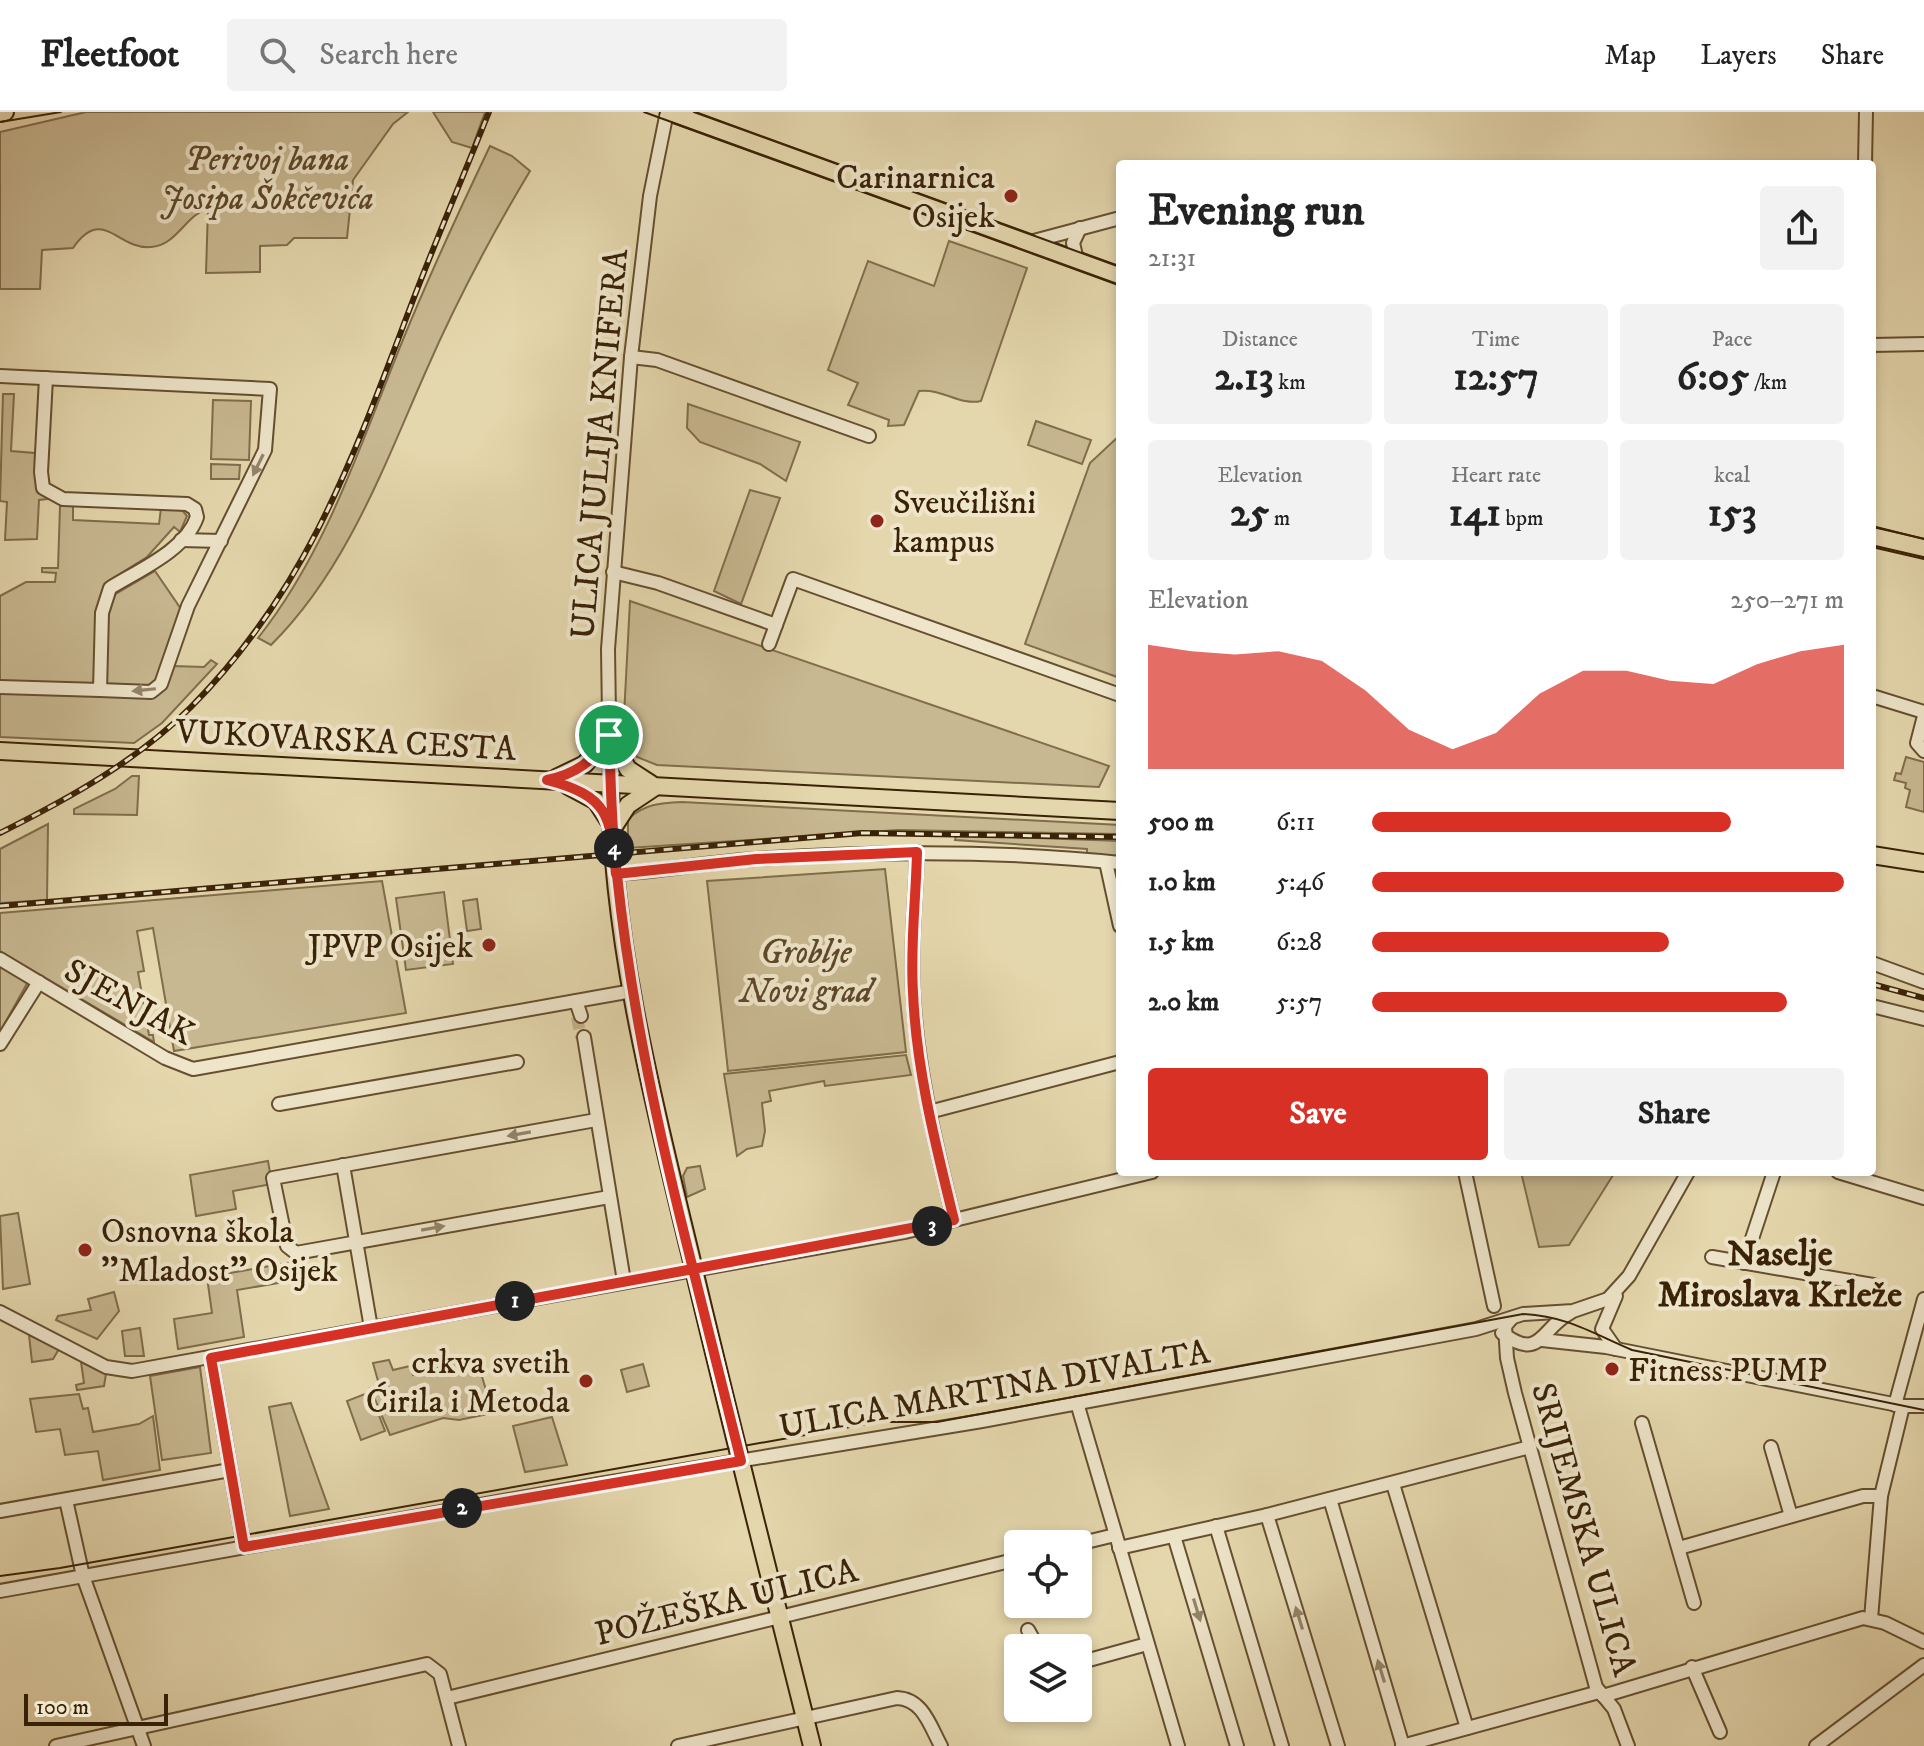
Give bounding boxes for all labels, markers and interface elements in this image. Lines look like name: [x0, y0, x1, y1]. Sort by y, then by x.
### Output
search box: [227, 19, 787, 91]
text: Fleetfoot: [40, 31, 179, 79]
icon: search: [255, 33, 299, 77]
text: Search here: [319, 37, 458, 74]
text: Map: [1605, 38, 1656, 73]
text: Layers: [1700, 38, 1777, 73]
text: Share: [1821, 38, 1884, 73]
park label: Perivoj bana Josipa Šokčevića: [160, 139, 374, 220]
place label: Carinarnica Osijek: [836, 157, 996, 238]
text: Evening run: [1148, 184, 1365, 239]
button: share: [1760, 186, 1844, 270]
marker: Carinarnica Osijek: [1002, 187, 1020, 205]
text: 21:31: [1148, 242, 1196, 275]
street label: ULICA JULIJA KNIFERA: [562, 247, 638, 641]
text: Distance: [1222, 326, 1298, 353]
text: Time: [1472, 326, 1520, 353]
text: Pace: [1712, 326, 1752, 353]
text: 2.13: [1214, 353, 1274, 403]
text: 12:57: [1453, 353, 1539, 403]
text: 6:05: [1677, 353, 1749, 403]
text: km: [1274, 369, 1306, 396]
text: /km: [1749, 369, 1787, 396]
one-way arrow: [251, 453, 264, 476]
text: Elevation: [1217, 462, 1303, 489]
text: Heart rate: [1451, 462, 1541, 489]
text: kcal: [1714, 462, 1750, 489]
place label: Sveučilišni kampus: [893, 482, 1036, 563]
text: 25: [1230, 489, 1269, 539]
text: 141: [1449, 489, 1501, 539]
text: 153: [1707, 489, 1757, 539]
text: m: [1269, 505, 1290, 532]
text: bpm: [1501, 505, 1544, 532]
marker: Sveučilišni kampus: [868, 512, 886, 530]
text: Elevation: [1148, 584, 1249, 617]
text: 250–271 m: [1730, 584, 1844, 617]
one-way arrow: [131, 684, 156, 697]
pin: [575, 701, 643, 769]
street label: VUKOVARSKA CESTA: [174, 711, 517, 771]
icon: arrive: [587, 713, 631, 757]
text: 500 m: [1148, 806, 1214, 839]
text: 6:11: [1276, 806, 1315, 839]
pin: 4: [594, 828, 634, 868]
text: 4: [608, 834, 620, 861]
text: 1.0 km: [1148, 866, 1216, 899]
text: 5:46: [1276, 866, 1324, 899]
place label: JPVP Osijek: [305, 926, 473, 968]
text: 1.5 km: [1148, 926, 1214, 959]
text: 6:28: [1276, 926, 1322, 959]
park label: Groblje Novi grad: [738, 932, 877, 1013]
marker: JPVP Osijek: [480, 936, 498, 954]
street label: SJENJAK: [57, 950, 201, 1056]
text: 2.0 km: [1148, 986, 1219, 1019]
text: 5:57: [1276, 986, 1322, 1019]
button: Save: [1148, 1068, 1488, 1160]
button: Share: [1504, 1068, 1844, 1160]
one-way arrow: [506, 1128, 531, 1140]
pin: 3: [912, 1206, 952, 1246]
place label: Osnovna škola ''Mladost'' Osijek: [101, 1211, 338, 1292]
text: 3: [928, 1212, 936, 1239]
one-way arrow: [421, 1222, 446, 1234]
district label: Naselje Miroslava Krleže: [1658, 1232, 1902, 1318]
marker: Osnovna škola ''Mladost'' Osijek: [76, 1241, 94, 1259]
pin: 1: [495, 1281, 535, 1321]
text: 1: [511, 1287, 519, 1314]
street label: ULICA MARTINA DIVALTA: [776, 1331, 1213, 1449]
place label: crkva svetih Ćirila i Metoda: [366, 1342, 571, 1423]
place label: Fitness PUMP: [1628, 1350, 1827, 1392]
marker: Fitness PUMP: [1603, 1360, 1621, 1378]
marker: crkva svetih Ćirila i Metoda: [577, 1372, 595, 1390]
street label: SRIJEMSKA ULICA: [1521, 1378, 1645, 1681]
pin: 2: [442, 1488, 482, 1528]
text: 2: [457, 1494, 467, 1521]
map controls: [1004, 1530, 1092, 1722]
button: locate: [1004, 1530, 1092, 1618]
street label: POŽEŠKA ULICA: [591, 1550, 862, 1656]
one-way arrow: [1191, 1599, 1204, 1623]
one-way arrow: [1292, 1606, 1305, 1630]
button: layers: [1004, 1634, 1092, 1722]
one-way arrow: [1374, 1658, 1387, 1682]
scale bar: [24, 1690, 168, 1726]
text: 100 m: [36, 1694, 89, 1721]

